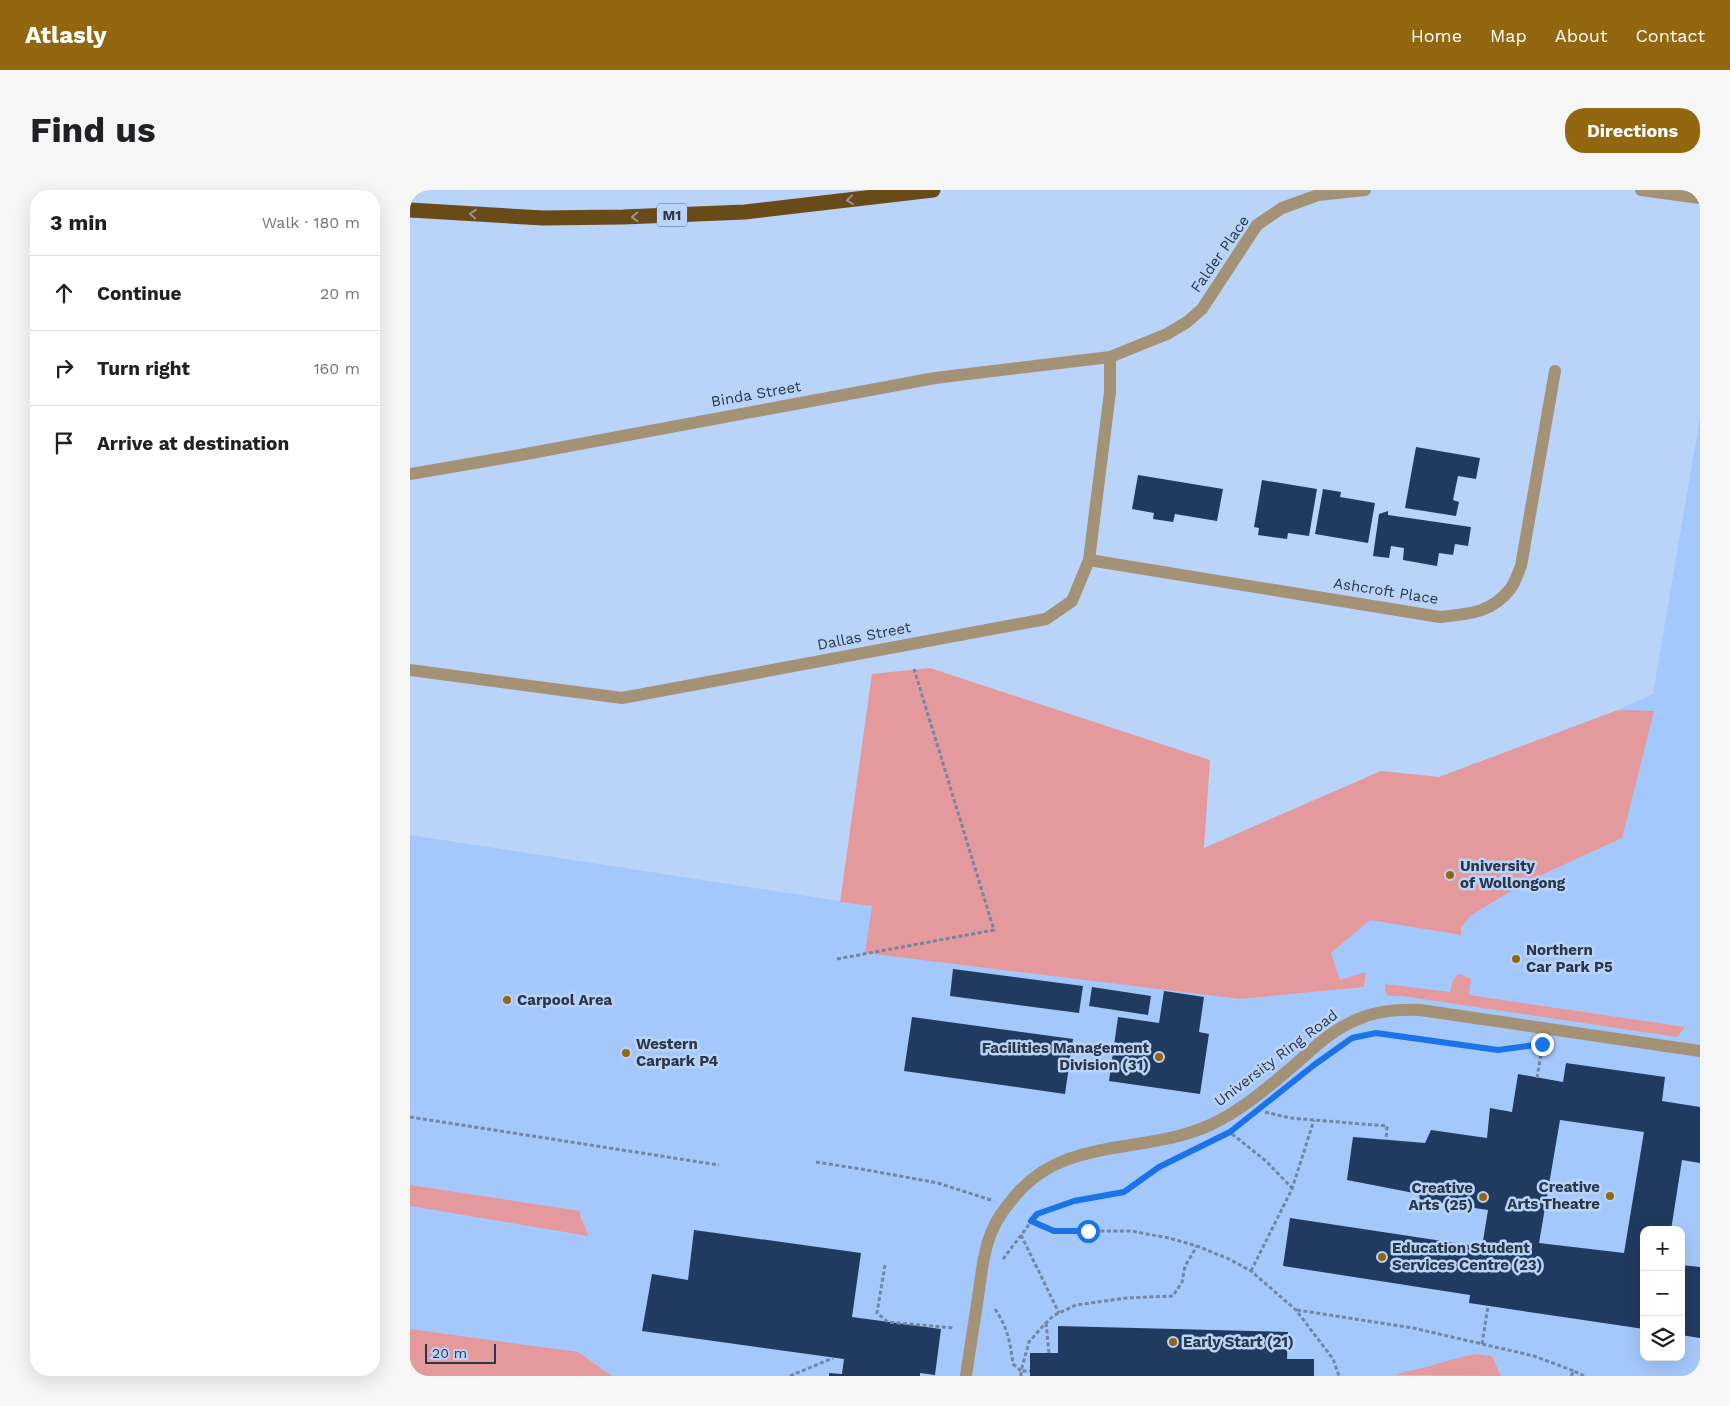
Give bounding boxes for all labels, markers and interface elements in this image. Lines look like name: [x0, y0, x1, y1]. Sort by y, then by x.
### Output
text: Atlasly: [25, 21, 107, 49]
text: Home: [1411, 25, 1462, 46]
text: Map: [1490, 25, 1527, 46]
text: About: [1555, 25, 1607, 46]
text: Contact: [1635, 25, 1705, 46]
button: Directions: [1565, 108, 1700, 153]
text: Find us: [30, 109, 156, 151]
one-way arrow: [845, 194, 853, 205]
road number: M1: [657, 204, 687, 226]
one-way arrow: [469, 209, 477, 220]
text: 3 min: [50, 210, 107, 235]
one-way arrow: [631, 211, 639, 222]
street label: Falder Place: [1187, 212, 1253, 296]
text: Walk · 180 m: [262, 213, 360, 232]
icon: ahead: [50, 279, 78, 307]
text: Continue: [97, 282, 181, 305]
text: 20 m: [320, 284, 360, 303]
icon: right: [50, 354, 78, 382]
text: Turn right: [97, 357, 190, 380]
text: 160 m: [313, 359, 360, 378]
street label: Binda Street: [710, 377, 803, 411]
icon: arrive: [50, 429, 78, 457]
text: Arrive at destination: [97, 432, 289, 455]
street label: Ashcroft Place: [1332, 574, 1440, 608]
street label: Dallas Street: [816, 618, 913, 654]
place label: University of Wollongong: [1460, 857, 1566, 892]
marker: University of Wollongong: [1444, 869, 1456, 881]
place label: Northern Car Park P5: [1526, 941, 1613, 976]
marker: Northern Car Park P5: [1510, 953, 1522, 965]
place label: Carpool Area: [517, 991, 613, 1009]
marker: Carpool Area: [501, 994, 513, 1006]
street label: University Ring Road: [1211, 1006, 1341, 1110]
route end: [1531, 1033, 1554, 1056]
place label: Western Carpark P4: [636, 1035, 719, 1070]
place label: Facilities Management Division (31): [982, 1039, 1149, 1074]
marker: Western Carpark P4: [620, 1047, 632, 1059]
marker: Facilities Management Division (31): [1153, 1051, 1165, 1063]
place label: Creative Arts Theatre: [1507, 1178, 1600, 1213]
place label: Creative Arts (25): [1408, 1179, 1473, 1214]
marker: Creative Arts Theatre: [1604, 1190, 1616, 1202]
marker: Creative Arts (25): [1477, 1191, 1489, 1203]
route start: [1077, 1220, 1100, 1243]
map controls: [1640, 1226, 1685, 1361]
button: +: [1640, 1226, 1685, 1271]
place label: Education Student Services Centre (23): [1392, 1239, 1542, 1274]
marker: Education Student Services Centre (23): [1376, 1251, 1388, 1263]
button: −: [1640, 1271, 1685, 1316]
button: layers: [1640, 1316, 1685, 1361]
place label: Early Start (21): [1183, 1333, 1294, 1351]
marker: Early Start (21): [1167, 1336, 1179, 1348]
scale bar: [425, 1341, 496, 1364]
text: 20 m: [432, 1345, 467, 1361]

